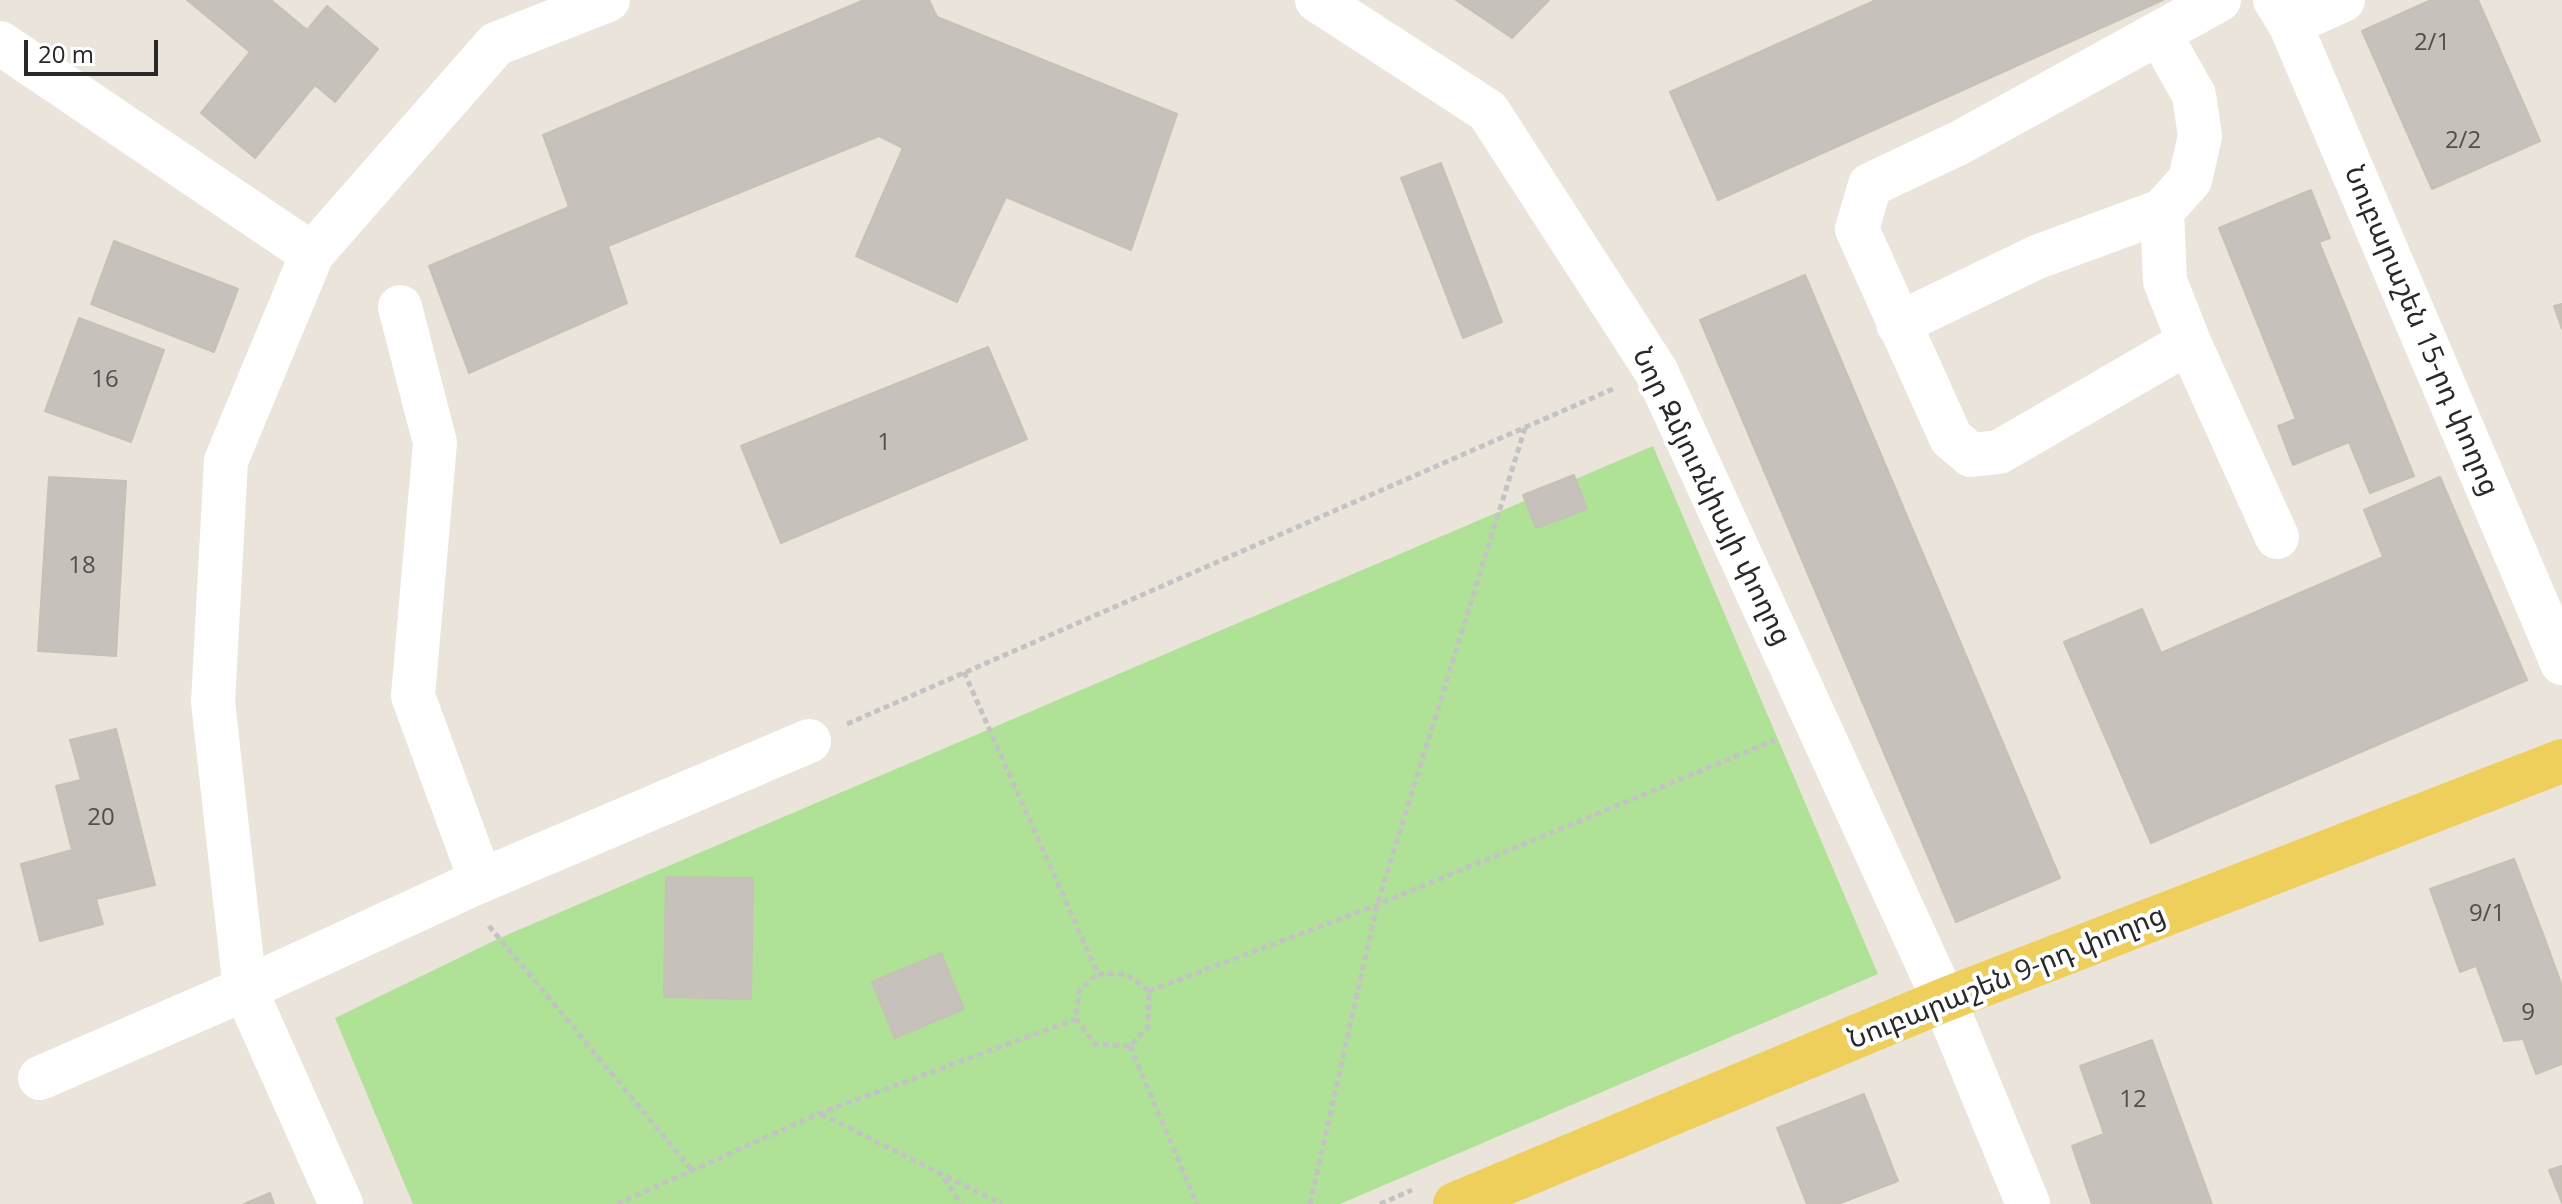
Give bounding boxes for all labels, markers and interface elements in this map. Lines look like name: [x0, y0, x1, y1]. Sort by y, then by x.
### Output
scale bar: [28, 24, 162, 74]
house number: 2/1: [2414, 29, 2450, 57]
text: 20 m: [38, 37, 94, 70]
house number: 2/2: [2445, 127, 2481, 155]
street label: Նուբարաշեն 15-րդ փողոց: [2336, 161, 2506, 501]
street label: Նոր Զմյուռնիայի փողոց: [1624, 343, 1798, 651]
house number: 16: [91, 366, 119, 394]
house number: 1: [877, 429, 891, 457]
house number: 18: [68, 552, 96, 580]
house number: 20: [87, 804, 115, 832]
street label: Նուբարաշեն 9-րդ փողոց: [1843, 899, 2171, 1057]
house number: 9/1: [2469, 900, 2505, 928]
house number: 9: [2521, 999, 2535, 1027]
house number: 12: [2119, 1086, 2147, 1114]

